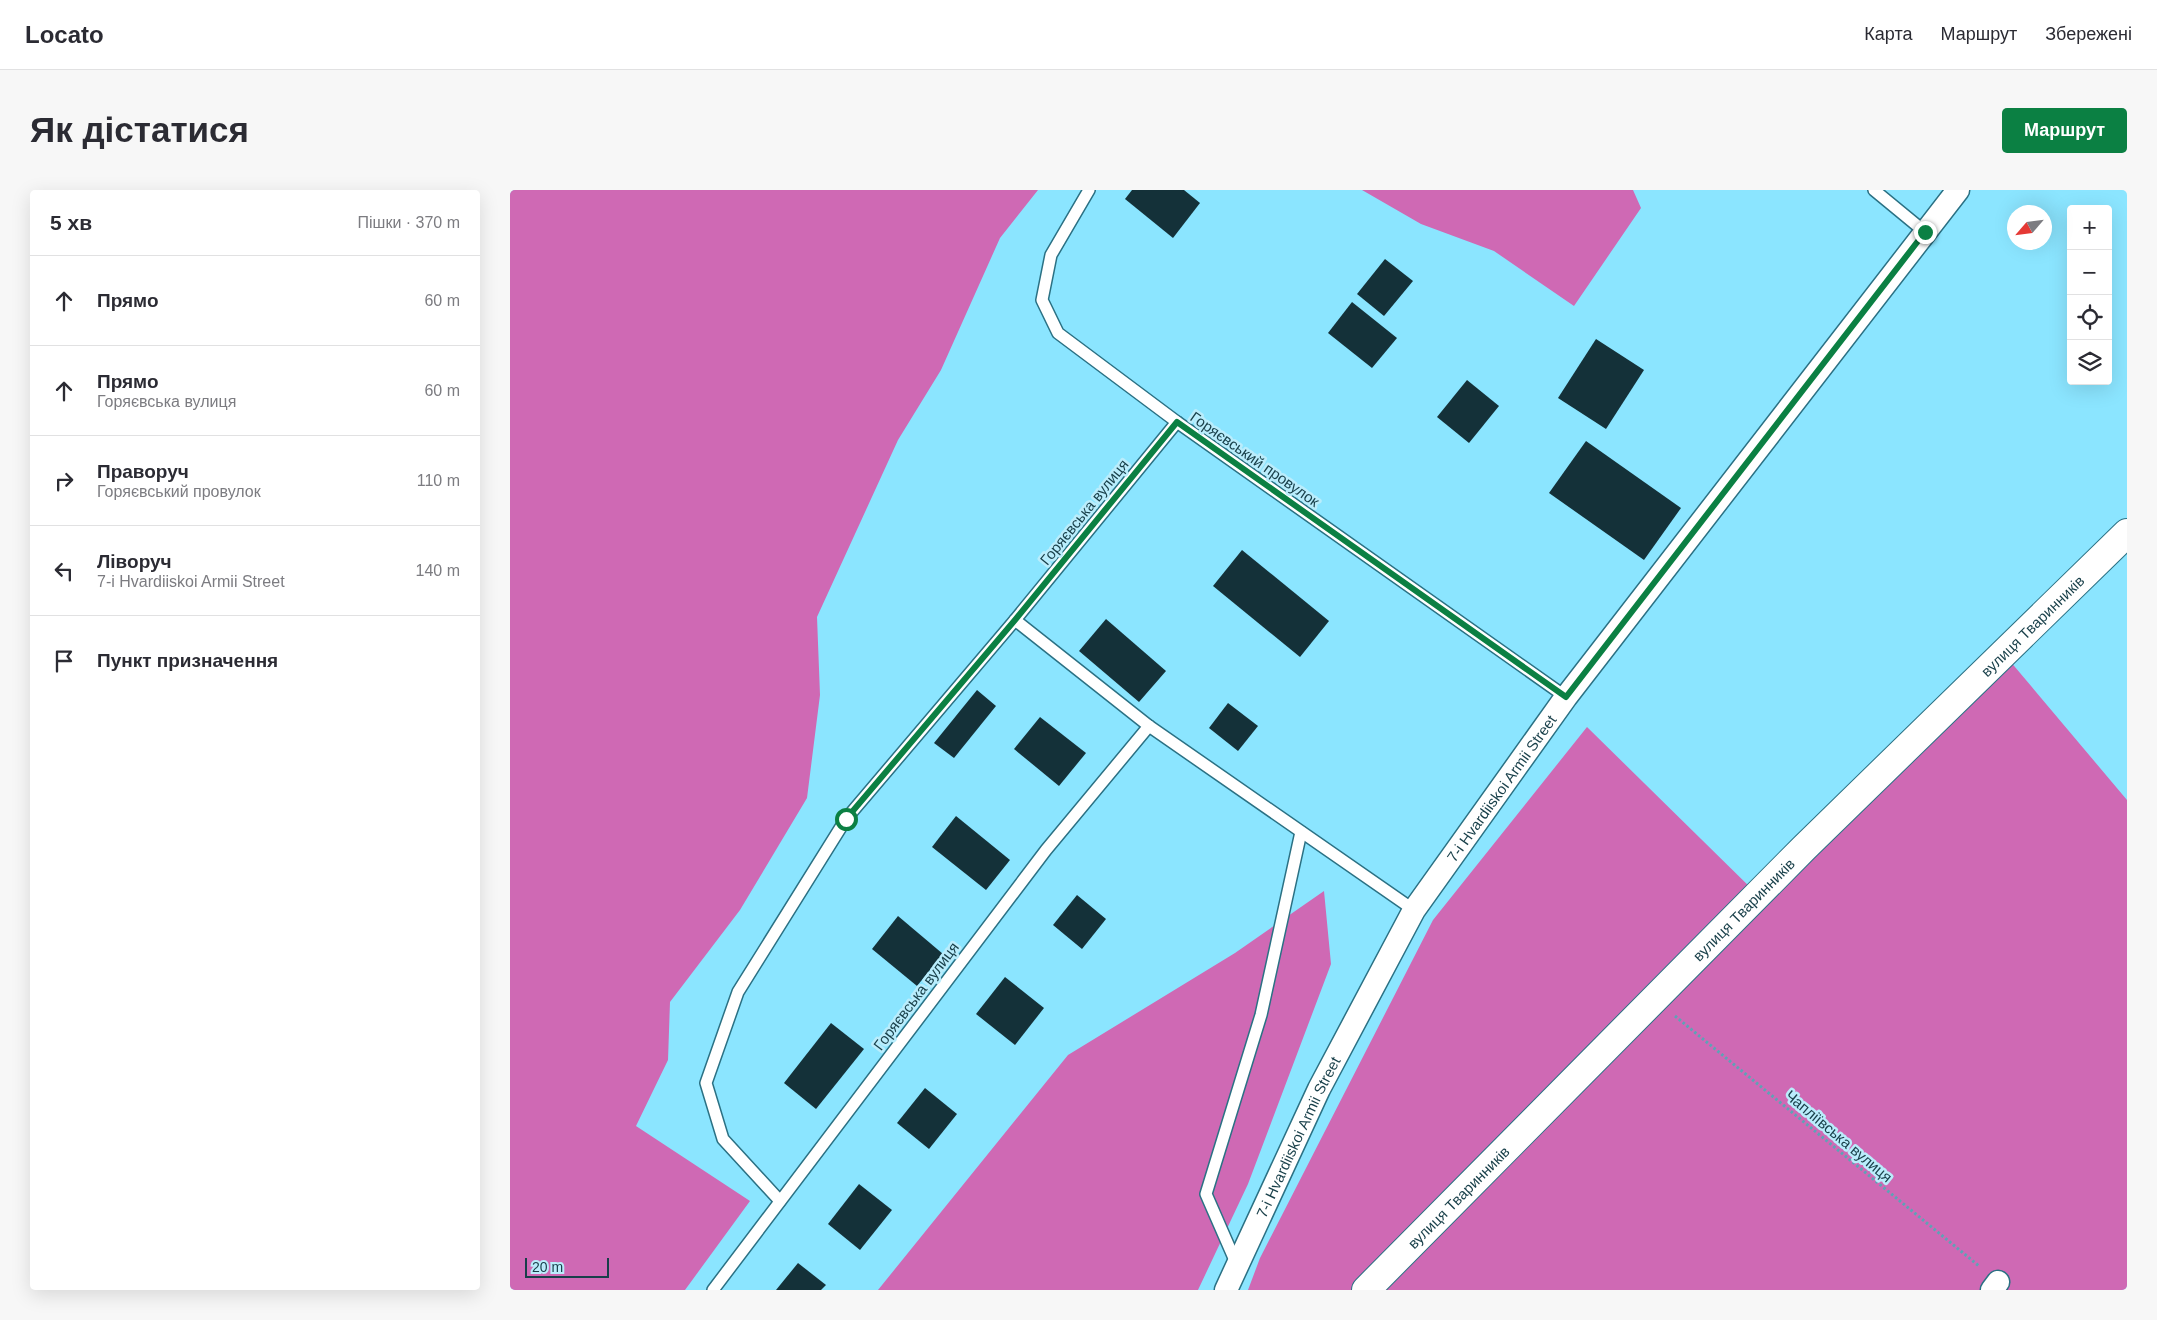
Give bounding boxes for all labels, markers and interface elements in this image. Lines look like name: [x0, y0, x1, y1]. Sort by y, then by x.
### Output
text: Locato: [25, 21, 104, 48]
text: Карта: [1864, 24, 1912, 44]
text: Маршрут: [1940, 24, 2017, 44]
text: Збережені: [2045, 24, 2132, 44]
button: Маршрут: [2002, 108, 2127, 153]
text: Як дістатися: [30, 110, 249, 149]
north arrow: [2007, 205, 2052, 250]
map controls: [2067, 205, 2112, 385]
button: +: [2067, 205, 2112, 250]
text: 5 хв: [50, 211, 92, 234]
text: Пішки · 370 m: [357, 214, 460, 231]
route end: [1914, 221, 1937, 244]
button: −: [2067, 250, 2112, 295]
icon: ahead: [50, 287, 78, 315]
text: Прямо: [97, 290, 159, 311]
text: 60 m: [424, 292, 460, 309]
button: locate: [2067, 295, 2112, 340]
button: layers: [2067, 340, 2112, 385]
text: Прямо: [97, 371, 159, 392]
icon: ahead: [50, 377, 78, 405]
text: 60 m: [424, 382, 460, 399]
text: Горяєвська вулиця: [97, 393, 236, 410]
street label: Горяєвський провулок: [1187, 408, 1323, 510]
street label: Горяєвська вулиця: [1036, 456, 1132, 568]
text: Праворуч: [97, 461, 189, 482]
icon: right: [50, 467, 78, 495]
text: 110 m: [417, 472, 460, 489]
text: Горяєвський провулок: [97, 483, 261, 500]
text: Ліворуч: [97, 551, 172, 572]
icon: left: [50, 557, 78, 585]
text: 140 m: [416, 562, 460, 579]
street label: вулиця Тваринників: [1977, 571, 2087, 679]
text: 7-i Hvardiiskoi Armii Street: [97, 573, 285, 590]
icon: arrive: [50, 647, 78, 675]
text: Пункт призначення: [97, 650, 278, 671]
street label: 7-i Hvardiiskoi Armii Street: [1443, 711, 1560, 865]
route start: [835, 808, 858, 831]
street label: вулиця Тваринників: [1689, 855, 1798, 964]
street label: Горяєвська вулиця: [870, 939, 962, 1053]
street label: 7-i Hvardiiskoi Armii Street: [1252, 1053, 1344, 1220]
street label: Чапліївська вулиця: [1782, 1086, 1896, 1186]
street label: вулиця Тваринників: [1404, 1142, 1513, 1252]
scale bar: [525, 1255, 609, 1278]
text: 20 m: [532, 1259, 563, 1275]

